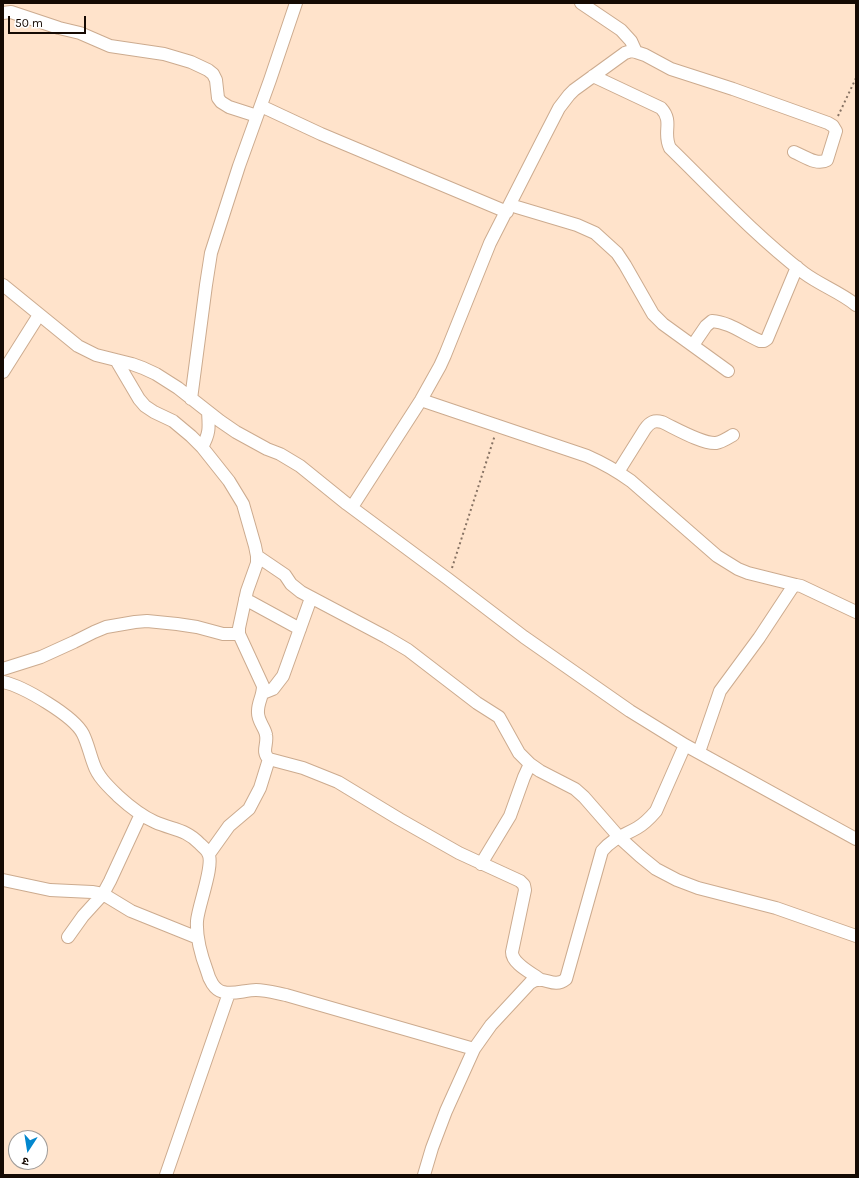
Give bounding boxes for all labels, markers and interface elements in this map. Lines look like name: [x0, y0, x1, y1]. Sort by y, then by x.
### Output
scale bar: [10, 8, 88, 34]
text: 50 m: [15, 16, 43, 30]
north arrow: [8, 1130, 48, 1170]
text: उ: [21, 1154, 30, 1168]

